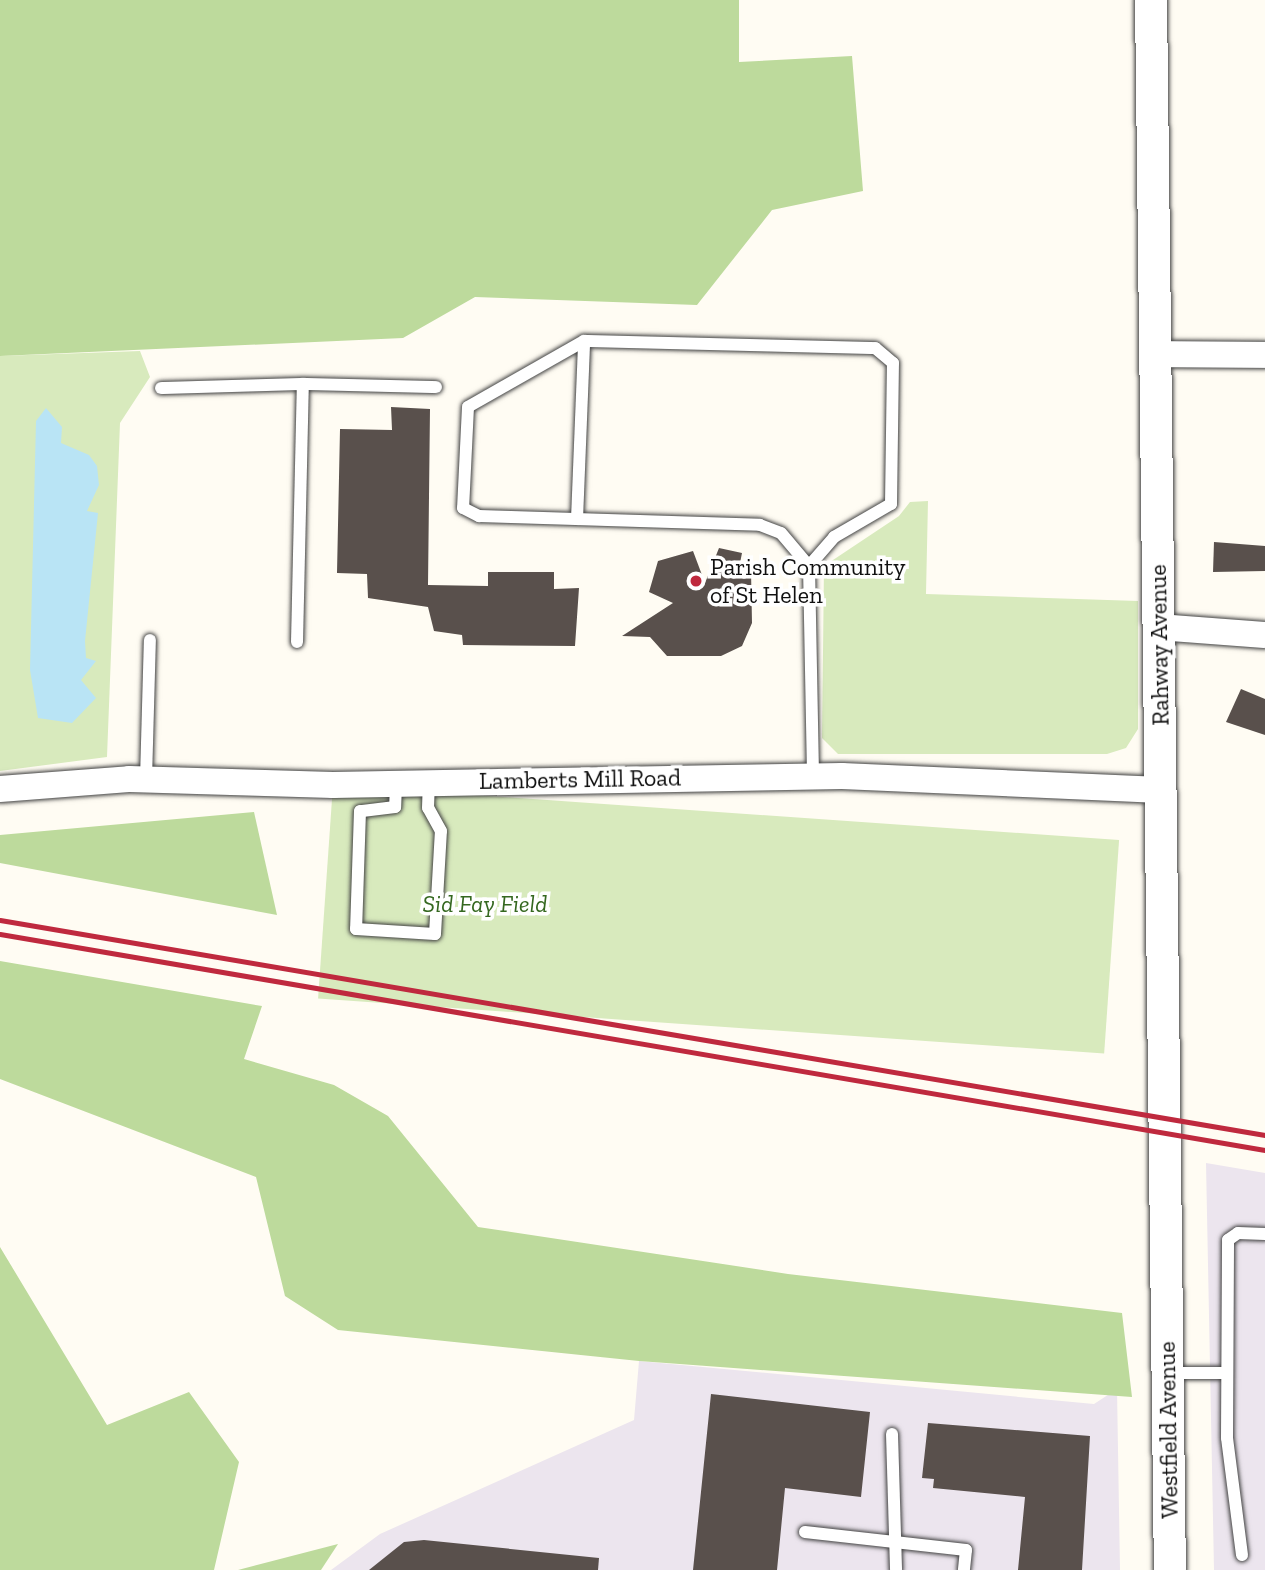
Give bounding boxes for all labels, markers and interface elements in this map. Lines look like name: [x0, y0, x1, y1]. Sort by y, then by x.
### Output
place label: Parish Community of St Helen: [710, 553, 906, 609]
street label: Rahway Avenue: [1143, 563, 1175, 727]
marker: Parish Community of St Helen: [688, 573, 704, 589]
street label: Lamberts Mill Road: [479, 763, 681, 795]
park label: Sid Fay Field: [422, 890, 548, 918]
street label: Westfield Avenue: [1152, 1341, 1184, 1519]

